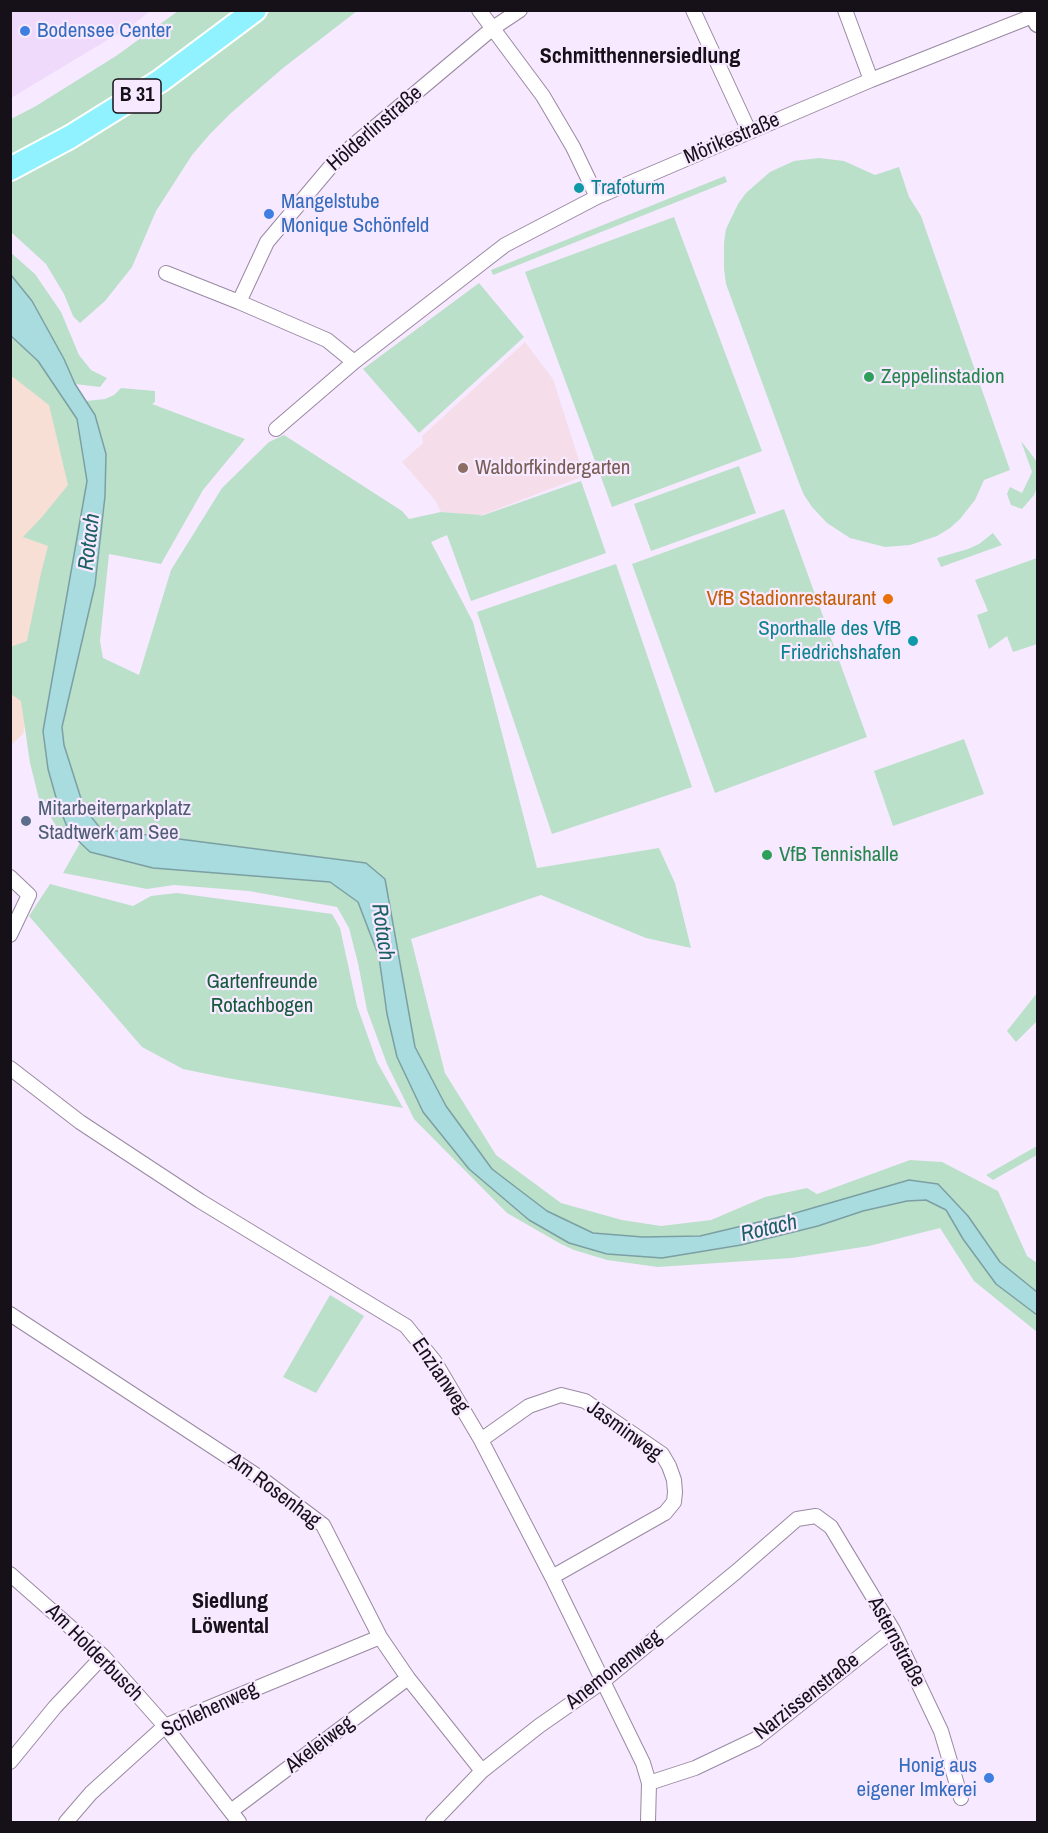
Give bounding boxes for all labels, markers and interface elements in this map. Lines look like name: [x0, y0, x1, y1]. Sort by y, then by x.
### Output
place label: Bodensee Center: [37, 18, 171, 44]
marker: Bodensee Center: [18, 24, 32, 38]
district label: Schmitthennersiedlung: [540, 44, 740, 70]
road number: B 31: [113, 79, 161, 113]
street label: Hölderlinstraße: [322, 81, 428, 177]
street label: Mörikestraße: [680, 108, 784, 170]
place label: Trafoturm: [591, 175, 665, 201]
marker: Trafoturm: [572, 181, 586, 195]
place label: Mangelstube Monique Schönfeld: [281, 189, 429, 239]
marker: Mangelstube Monique Schönfeld: [262, 207, 276, 221]
place label: Zeppelinstadion: [881, 364, 1005, 390]
marker: Zeppelinstadion: [862, 370, 876, 384]
place label: Waldorfkindergarten: [475, 455, 630, 481]
marker: Waldorfkindergarten: [456, 461, 470, 475]
water label: Rotach: [73, 512, 107, 572]
place label: VfB Stadionrestaurant: [707, 586, 876, 612]
marker: VfB Stadionrestaurant: [881, 592, 895, 606]
place label: Sporthalle des VfB Friedrichshafen: [758, 616, 901, 666]
marker: Sporthalle des VfB Friedrichshafen: [906, 634, 920, 648]
place label: Mitarbeiterparkplatz Stadtwerk am See: [38, 796, 191, 846]
marker: Mitarbeiterparkplatz Stadtwerk am See: [19, 814, 33, 828]
place label: VfB Tennishalle: [779, 842, 899, 868]
marker: VfB Tennishalle: [760, 848, 774, 862]
water label: Rotach: [365, 902, 399, 962]
park label: Gartenfreunde Rotachbogen: [206, 969, 318, 1019]
water label: Rotach: [738, 1210, 800, 1248]
street label: Enzianweg: [406, 1334, 474, 1418]
street label: Jasminweg: [581, 1395, 667, 1467]
street label: Am Rosenhag: [223, 1448, 325, 1534]
district label: Siedlung Löwental: [191, 1589, 269, 1640]
street label: Asternstraße: [862, 1593, 930, 1691]
street label: Am Holderbusch: [40, 1599, 148, 1707]
street label: Anemonenweg: [561, 1625, 667, 1715]
street label: Narzissenstraße: [749, 1648, 865, 1746]
street label: Schlehenweg: [158, 1677, 262, 1743]
street label: Akeleiweg: [281, 1711, 359, 1779]
place label: Honig aus eigener Imkerei: [856, 1753, 977, 1803]
marker: Honig aus eigener Imkerei: [982, 1771, 996, 1785]

